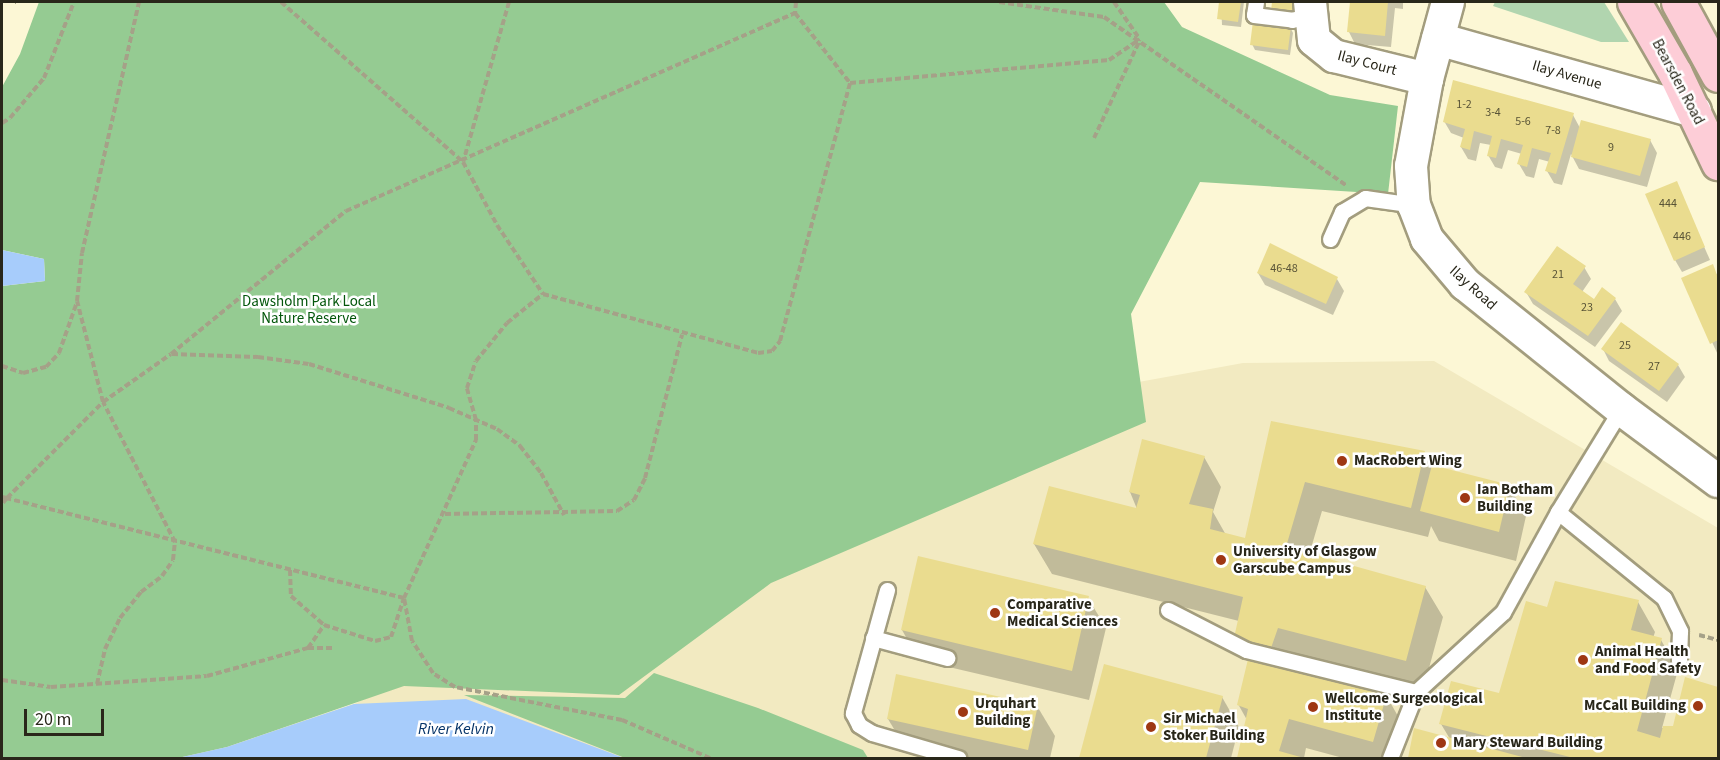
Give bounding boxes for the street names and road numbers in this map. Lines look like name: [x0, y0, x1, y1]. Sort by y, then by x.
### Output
street label: Bearsden Road: [1648, 36, 1708, 128]
street label: Ilay Court: [1335, 46, 1399, 80]
street label: Ilay Avenue: [1530, 56, 1604, 94]
street label: Ilay Road: [1446, 262, 1500, 314]

